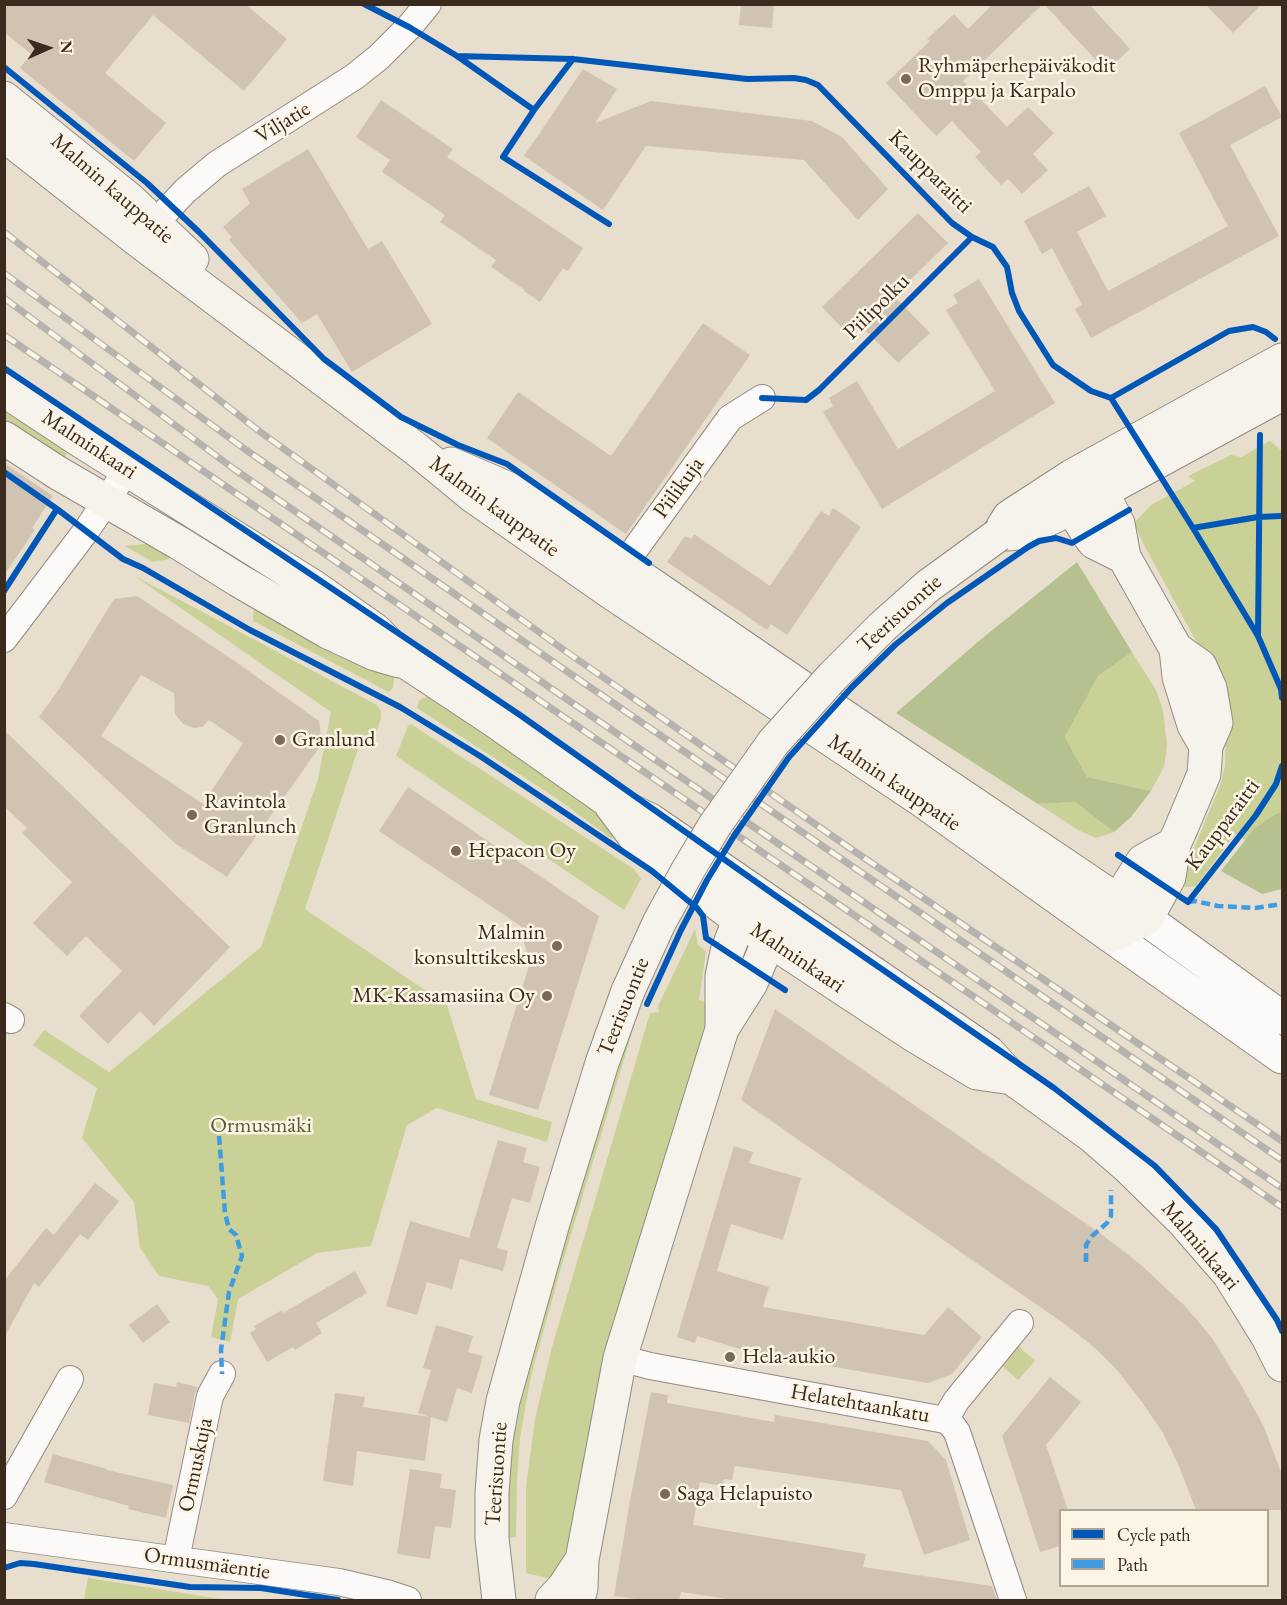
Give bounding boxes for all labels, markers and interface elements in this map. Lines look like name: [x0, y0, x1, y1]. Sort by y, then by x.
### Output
north arrow: [18, 18, 78, 78]
text: N: [56, 40, 77, 54]
place label: Ryhmäperhepäiväkodit Omppu ja Karpalo: [918, 53, 1116, 104]
marker: Ryhmäperhepäiväkodit Omppu ja Karpalo: [899, 72, 913, 86]
street label: Viljatie: [251, 96, 315, 150]
street label: Kaupparaitti: [883, 125, 977, 219]
street label: Malmin kauppatie: [45, 128, 179, 250]
street label: Piilipolku: [838, 268, 916, 346]
street label: Malminkaari: [36, 404, 142, 486]
street label: Malmin kauppatie: [424, 451, 564, 563]
street label: Piilikuja: [648, 452, 710, 524]
street label: Teerisuontie: [852, 569, 948, 659]
place label: Granlund: [292, 727, 375, 753]
street label: Malmin kauppatie: [822, 729, 966, 837]
marker: Granlund: [273, 733, 287, 747]
street label: Kaupparaitti: [1180, 774, 1266, 876]
place label: Ravintola Granlunch: [204, 789, 297, 840]
marker: Ravintola Granlunch: [185, 808, 199, 822]
place label: Hepacon Oy: [468, 838, 576, 864]
marker: Hepacon Oy: [449, 844, 463, 858]
street label: Malminkaari: [745, 917, 849, 999]
place label: Malmin konsulttikeskus: [414, 920, 545, 972]
marker: Malmin konsulttikeskus: [550, 939, 564, 953]
street label: Teerisuontie: [592, 954, 656, 1060]
place label: MK-Kassamasiina Oy: [352, 983, 535, 1009]
marker: MK-Kassamasiina Oy: [540, 989, 554, 1003]
park label: Ormusmäki: [210, 1113, 312, 1139]
street label: Malminkaari: [1155, 1196, 1245, 1296]
place label: Hela-aukio: [742, 1344, 835, 1370]
marker: Hela-aukio: [723, 1350, 737, 1364]
street label: Helatehtaankatu: [788, 1379, 932, 1429]
street label: Ormuskuja: [173, 1415, 219, 1515]
street label: Teerisuontie: [480, 1421, 514, 1527]
place label: Saga Helapuisto: [677, 1481, 813, 1507]
marker: Saga Helapuisto: [658, 1487, 672, 1501]
legend: [1059, 1509, 1269, 1587]
text: Cycle path: [1117, 1523, 1191, 1546]
street label: Ormusmäentie: [142, 1542, 272, 1586]
text: Path: [1117, 1553, 1148, 1576]

